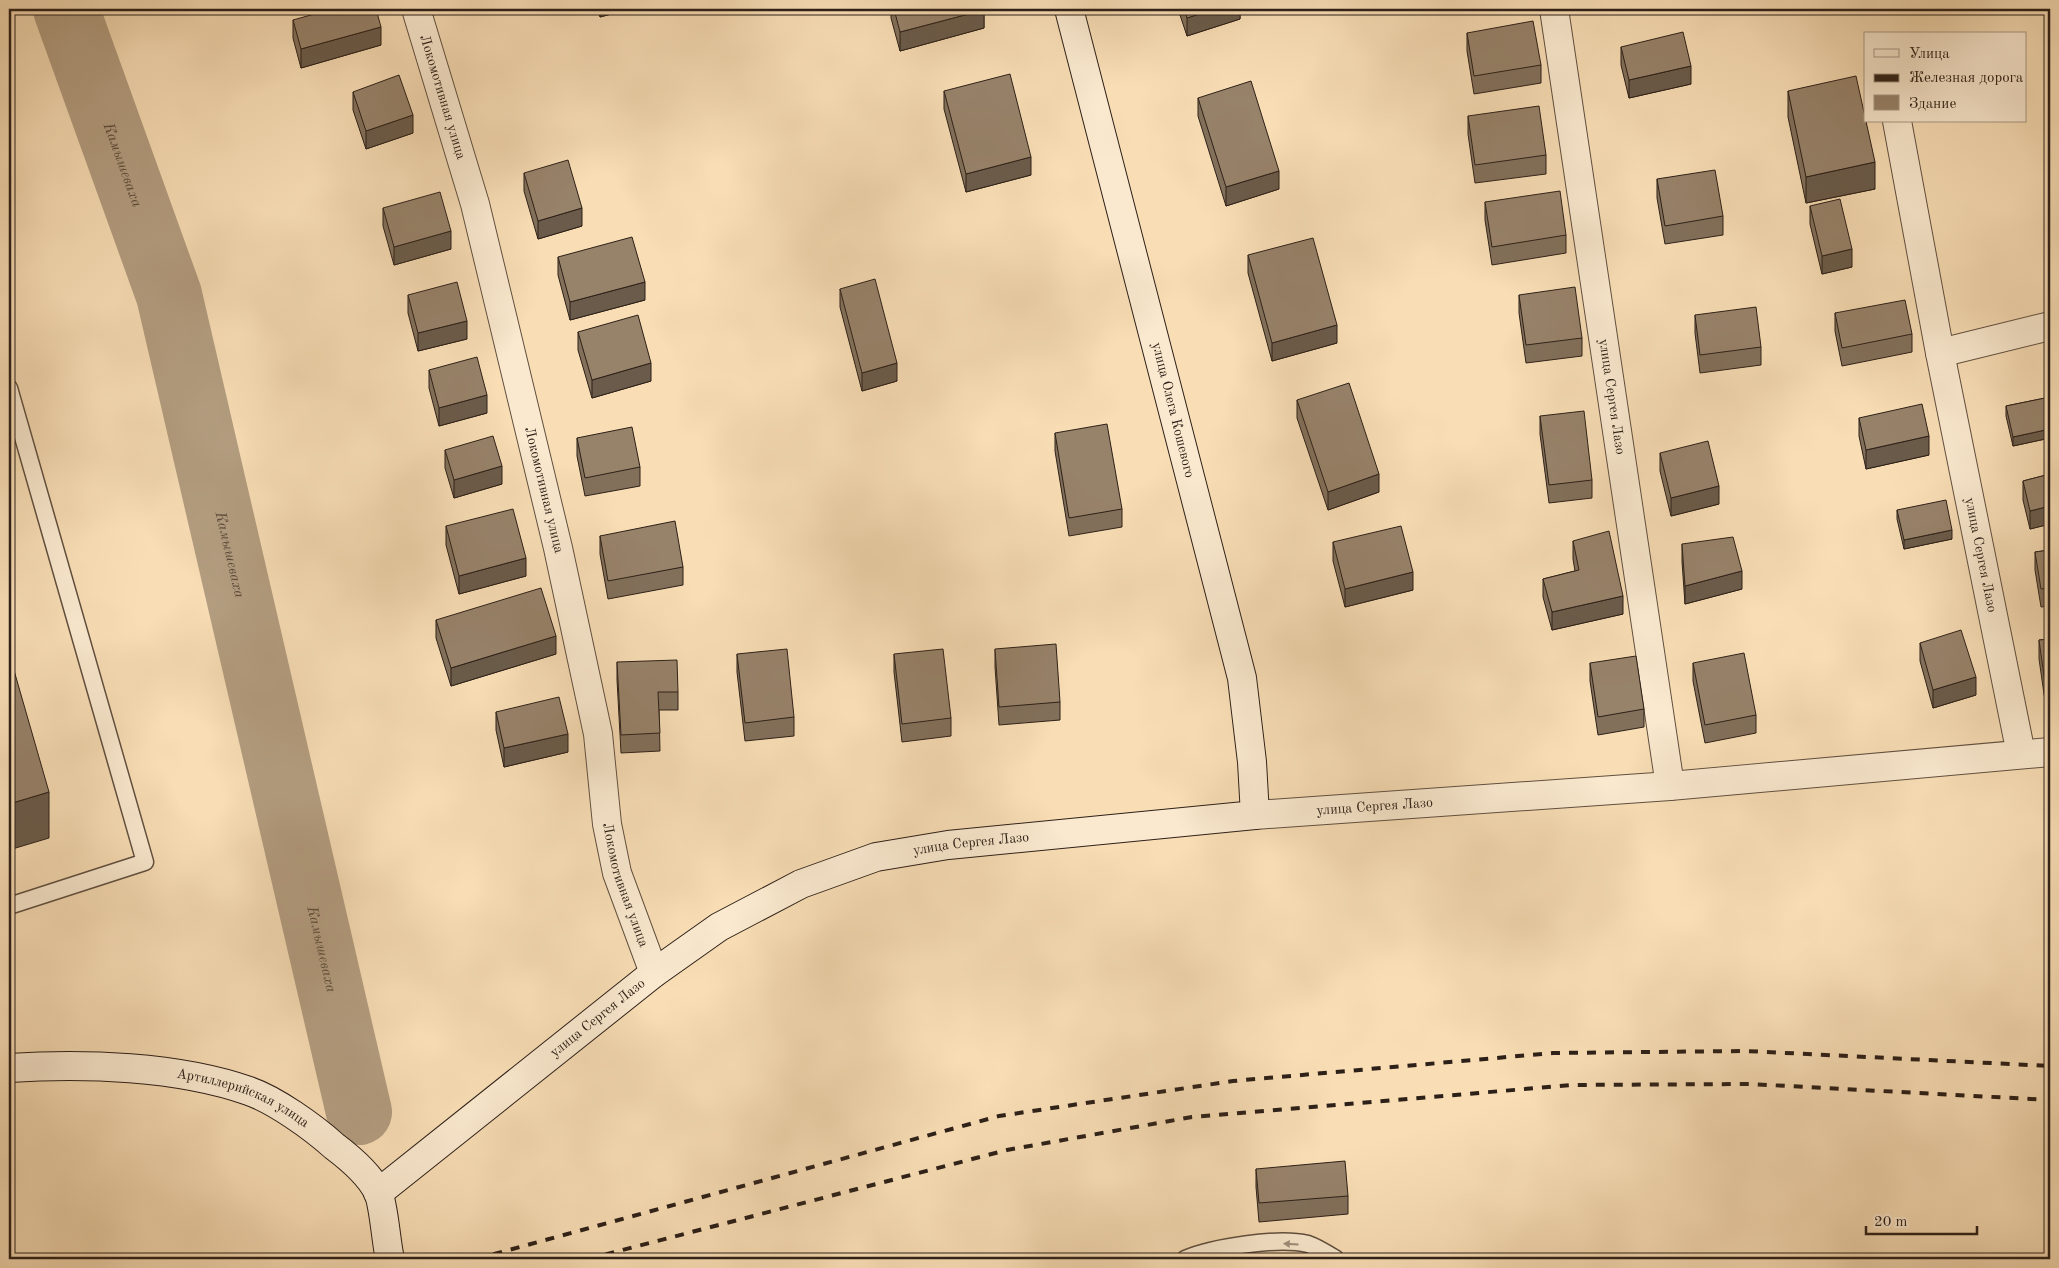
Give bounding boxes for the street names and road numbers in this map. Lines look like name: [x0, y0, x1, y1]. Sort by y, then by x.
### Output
street label: Локомотивная улица: [417, 33, 468, 161]
street label: улица Сергея Лазо: [1596, 338, 1627, 456]
street label: улица Олега Кошевого: [1149, 341, 1197, 479]
street label: Локомотивная улица: [522, 426, 566, 555]
street label: улица Сергея Лазо: [1962, 496, 1999, 614]
street label: улица Сергея Лазо: [1316, 796, 1433, 818]
street label: Локомотивная улица: [600, 822, 651, 949]
street label: улица Сергея Лазо: [912, 830, 1030, 858]
street label: улица Сергея Лазо: [548, 976, 648, 1060]
street label: Артиллерийская улица: [175, 1067, 312, 1130]

